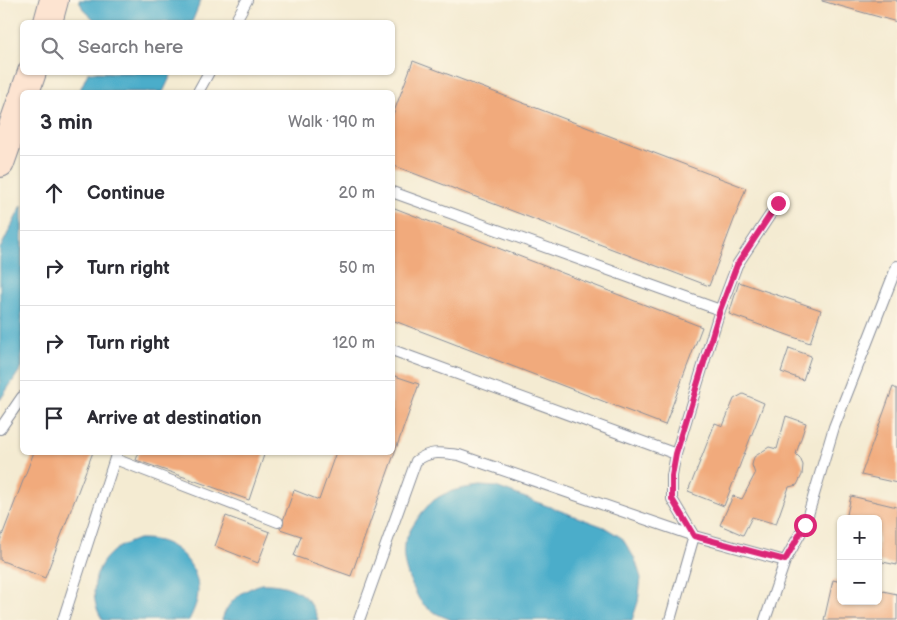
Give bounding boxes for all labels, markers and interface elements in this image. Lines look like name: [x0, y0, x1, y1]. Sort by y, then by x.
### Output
search box: [20, 20, 395, 75]
icon: search: [38, 34, 66, 62]
text: Search here: [78, 36, 183, 59]
text: 3 min: [40, 110, 93, 135]
text: Walk · 190 m: [288, 113, 375, 132]
icon: ahead: [40, 179, 68, 207]
text: Continue: [87, 182, 165, 205]
text: 20 m: [339, 184, 375, 203]
route end: [767, 192, 790, 215]
icon: right: [40, 254, 68, 282]
text: Turn right: [87, 257, 170, 280]
text: 50 m: [339, 259, 375, 278]
icon: right: [40, 329, 68, 357]
text: Turn right: [87, 332, 170, 355]
text: 120 m: [332, 334, 375, 353]
icon: arrive: [40, 404, 68, 432]
text: Arrive at destination: [87, 407, 262, 430]
route start: [794, 514, 817, 537]
map controls: [837, 515, 882, 605]
button: +: [837, 515, 882, 560]
button: −: [837, 560, 882, 605]

